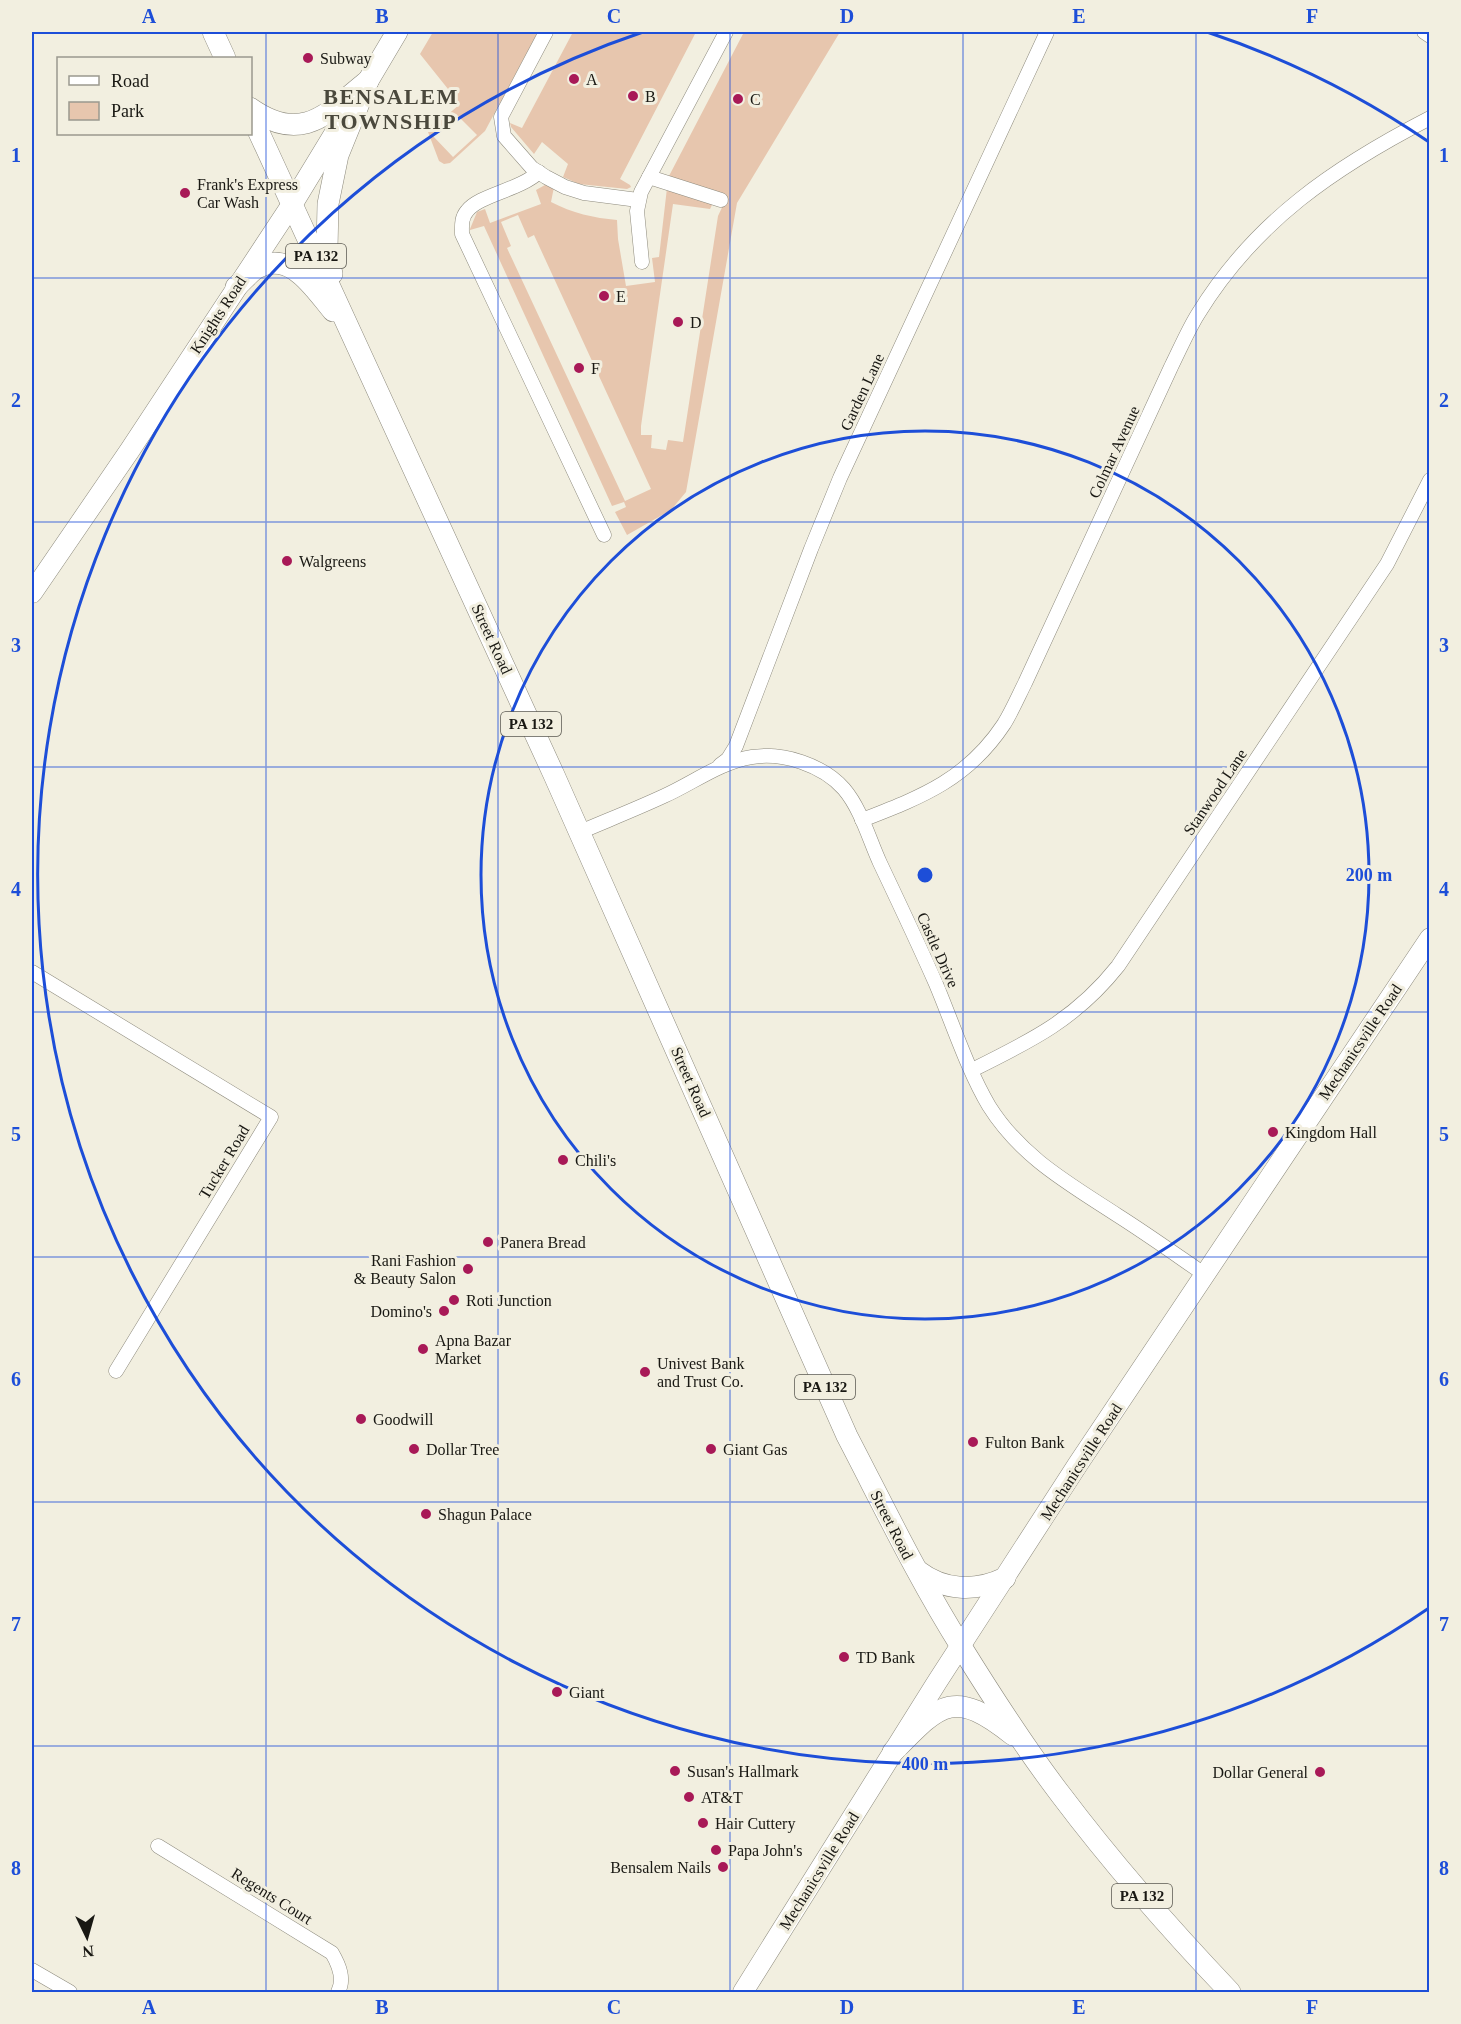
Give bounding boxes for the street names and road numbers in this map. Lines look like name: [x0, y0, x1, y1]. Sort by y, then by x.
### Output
road number: PA 132: [286, 244, 346, 268]
street label: Knights Road: [187, 273, 250, 357]
street label: Garden Lane: [837, 351, 887, 433]
street label: Colmar Avenue: [1085, 403, 1143, 501]
street label: Street Road: [468, 601, 516, 677]
road number: PA 132: [501, 712, 561, 736]
street label: Stanwood Lane: [1180, 746, 1250, 838]
street label: Castle Drive: [914, 910, 962, 990]
street label: Mechanicsville Road: [1315, 981, 1405, 1103]
street label: Street Road: [668, 1044, 714, 1120]
street label: Tucker Road: [195, 1122, 253, 1202]
road number: PA 132: [795, 1375, 855, 1399]
street label: Mechanicsville Road: [1037, 1401, 1125, 1523]
street label: Street Road: [867, 1488, 917, 1562]
street label: Mechanicsville Road: [776, 1809, 862, 1933]
street label: Regents Court: [228, 1864, 316, 1929]
road number: PA 132: [1112, 1884, 1172, 1908]

